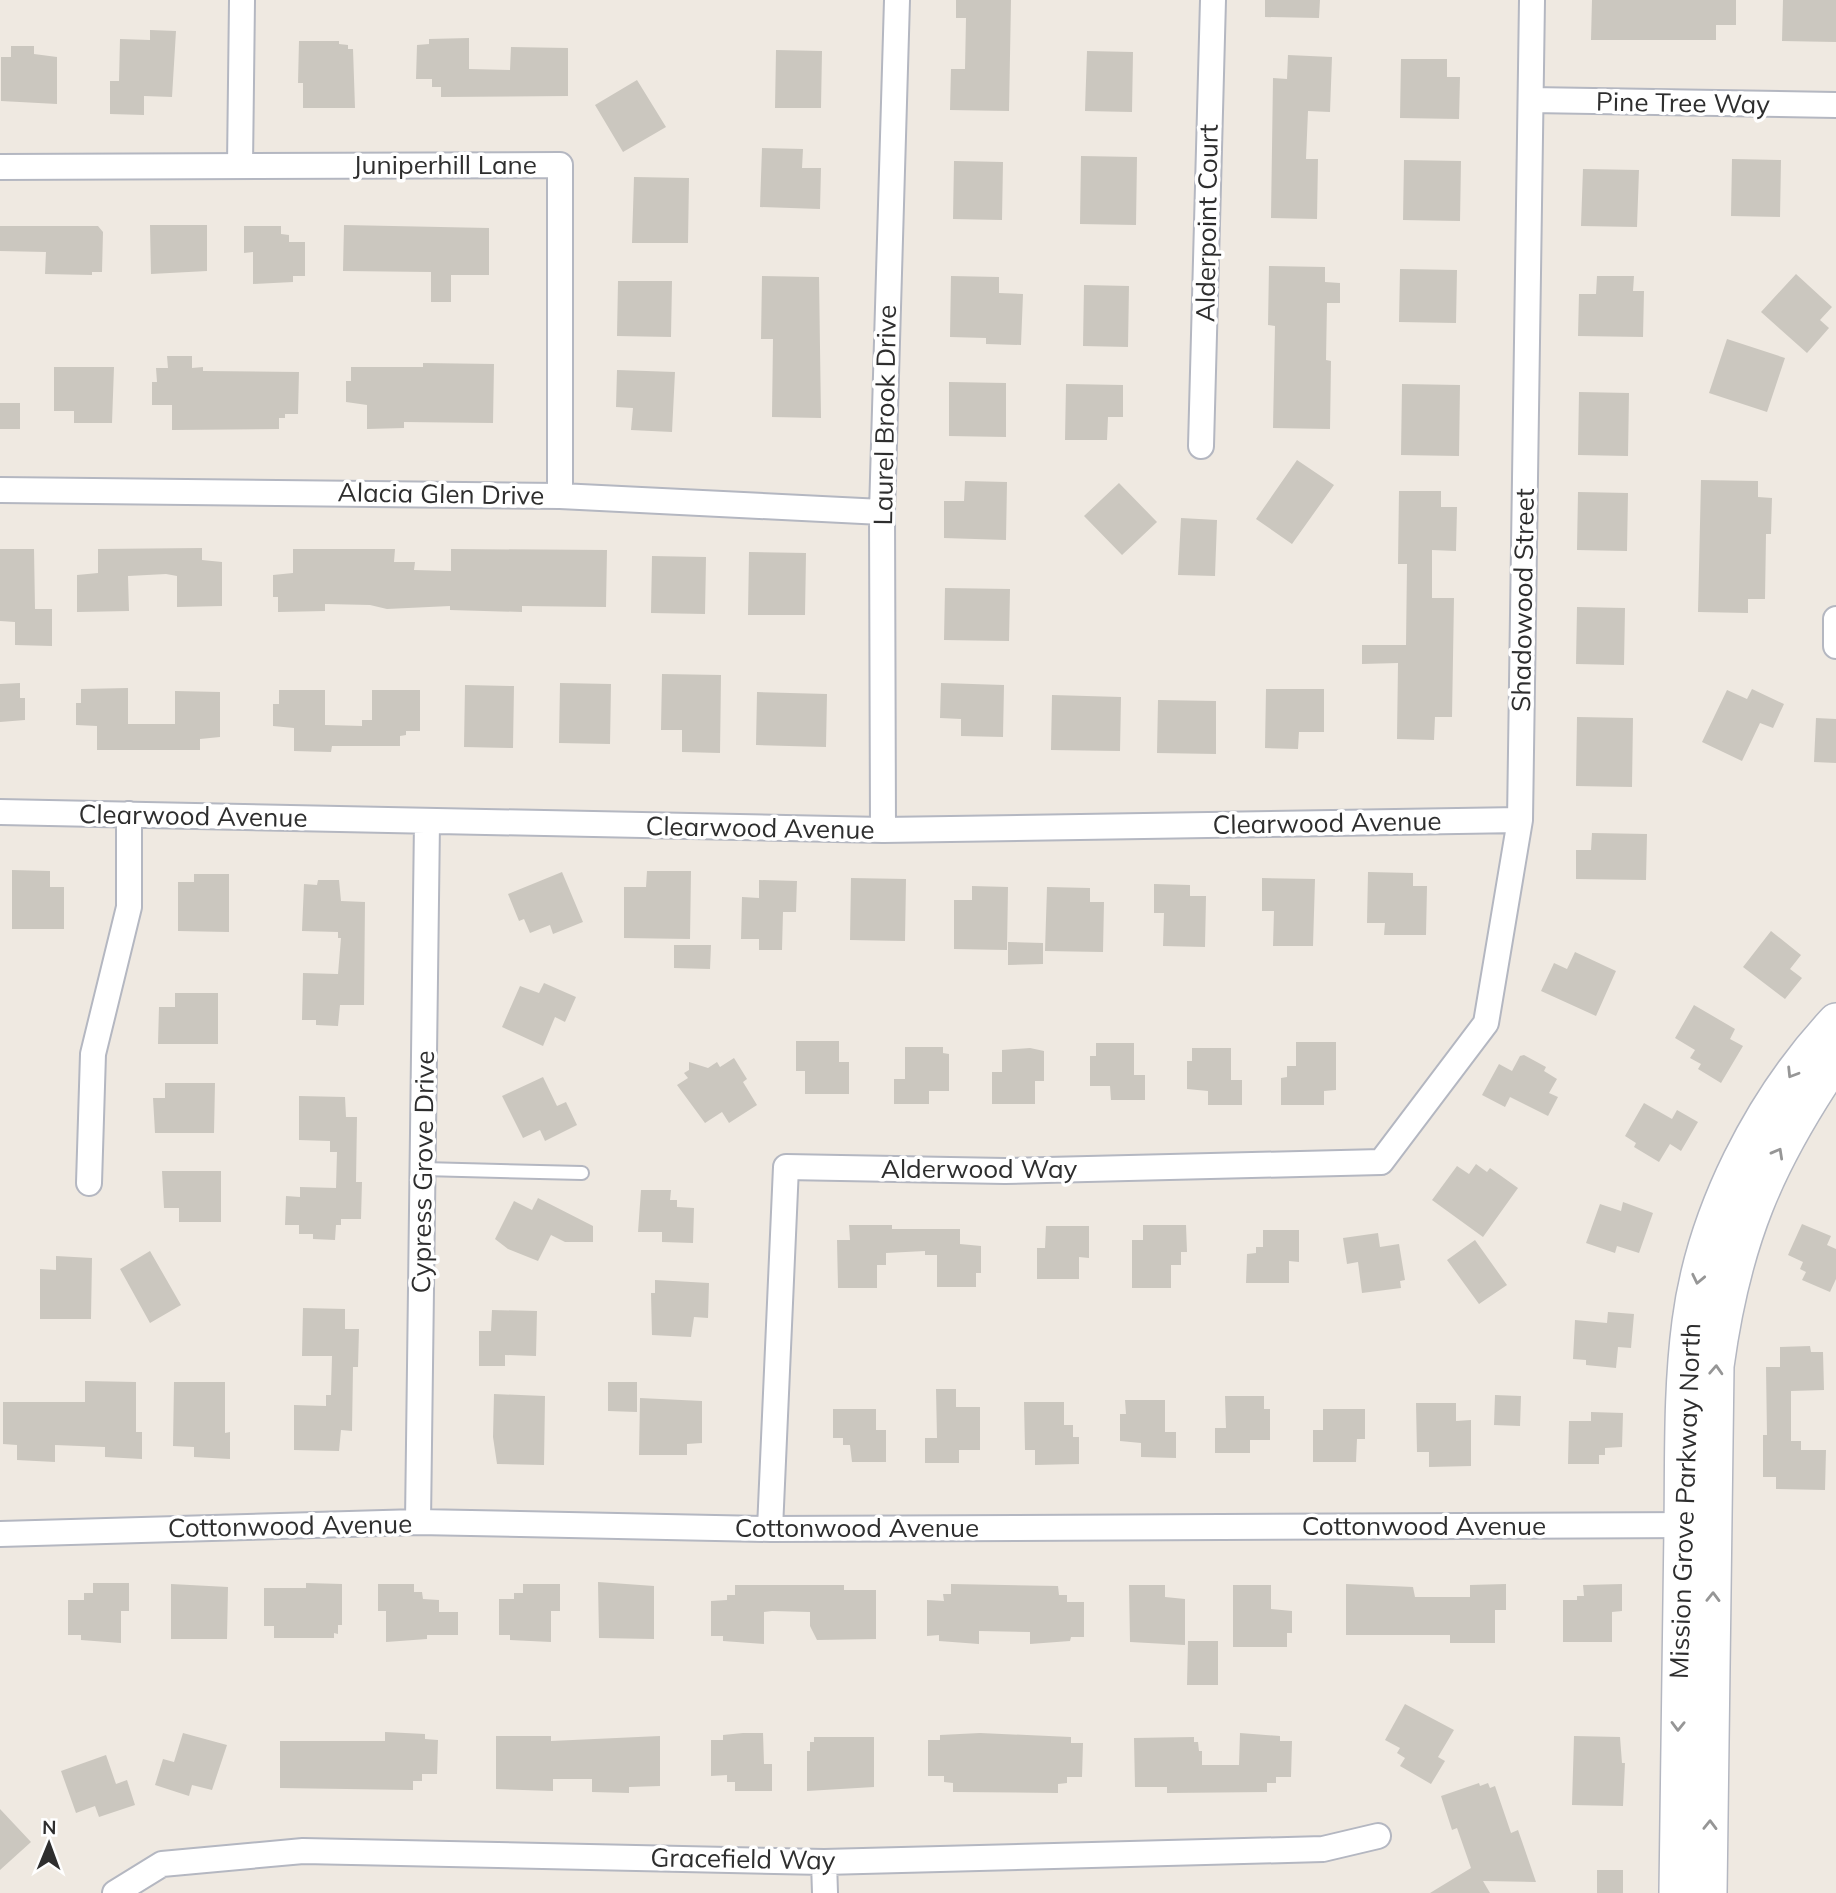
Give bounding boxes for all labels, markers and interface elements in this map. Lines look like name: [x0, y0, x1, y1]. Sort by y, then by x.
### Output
street label: Pine Tree Way: [1596, 84, 1770, 121]
street label: Alderpoint Court: [1188, 124, 1225, 322]
street label: Juniperhill Lane: [353, 148, 537, 181]
street label: Laurel Brook Drive: [866, 304, 903, 526]
street label: Alacia Glen Drive: [337, 475, 545, 512]
street label: Shadowood Street: [1504, 488, 1541, 712]
street label: Clearwood Avenue: [78, 797, 308, 834]
street label: Clearwood Avenue: [1212, 804, 1442, 841]
street label: Clearwood Avenue: [645, 809, 875, 846]
street label: Cypress Grove Drive: [404, 1050, 441, 1294]
one-way arrow: [1788, 1065, 1801, 1078]
one-way arrow: [1770, 1148, 1784, 1160]
street label: Alderwood Way: [881, 1152, 1077, 1185]
one-way arrow: [1692, 1273, 1707, 1285]
street label: Mission Grove Parkway North: [1662, 1322, 1707, 1680]
one-way arrow: [1709, 1364, 1724, 1375]
street label: Cottonwood Avenue: [168, 1507, 412, 1544]
street label: Cottonwood Avenue: [1302, 1509, 1546, 1542]
street label: Cottonwood Avenue: [735, 1511, 979, 1544]
one-way arrow: [1705, 1592, 1721, 1602]
one-way arrow: [1670, 1721, 1686, 1732]
north arrow: [14, 1809, 84, 1879]
text: N: [42, 1815, 57, 1839]
one-way arrow: [1702, 1819, 1718, 1830]
street label: Gracefield Way: [650, 1840, 836, 1877]

